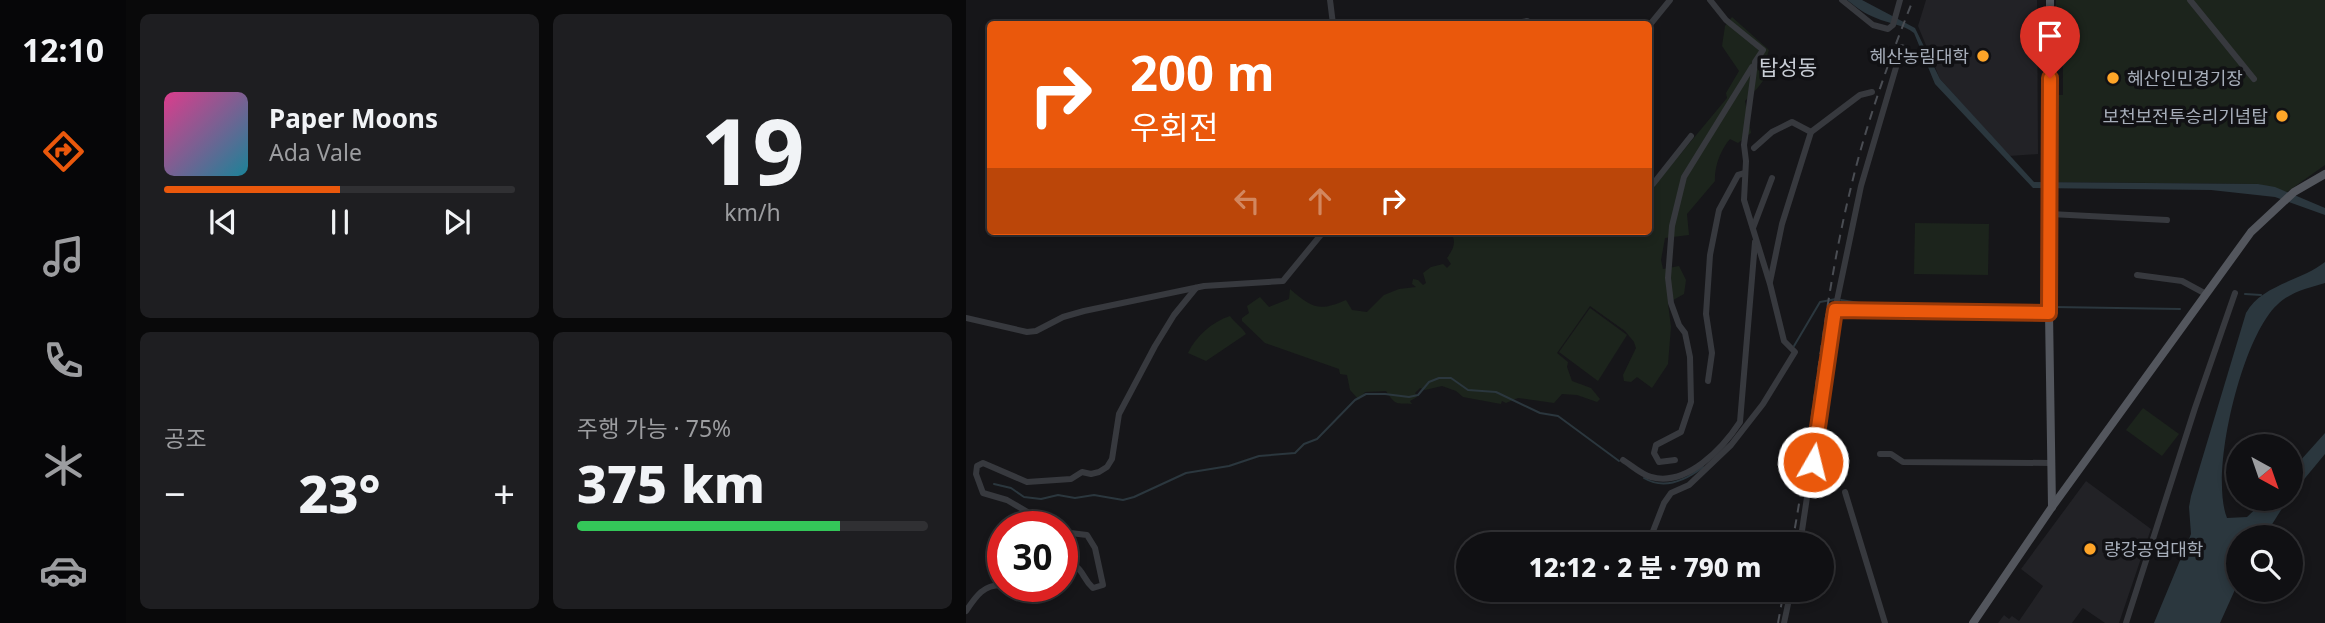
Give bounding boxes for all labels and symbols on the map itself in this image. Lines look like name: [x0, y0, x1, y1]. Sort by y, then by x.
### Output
pin: [2020, 6, 2080, 78]
place label: 혜산농림대학: [1870, 44, 1969, 68]
marker: 혜산농림대학: [1975, 48, 1991, 64]
district label: 탑성동: [1759, 53, 1817, 81]
place label: 혜산인민경기장: [2127, 66, 2243, 90]
marker: 혜산인민경기장: [2105, 70, 2121, 86]
place label: 보천보전투승리기념탑: [2102, 104, 2268, 128]
marker: 보천보전투승리기념탑: [2274, 108, 2290, 124]
position arrow: [1776, 425, 1850, 499]
north arrow: [2226, 434, 2303, 511]
speed limit sign: 30: [987, 511, 1078, 602]
place label: 량강공업대학: [2104, 537, 2203, 561]
marker: 량강공업대학: [2082, 541, 2098, 557]

